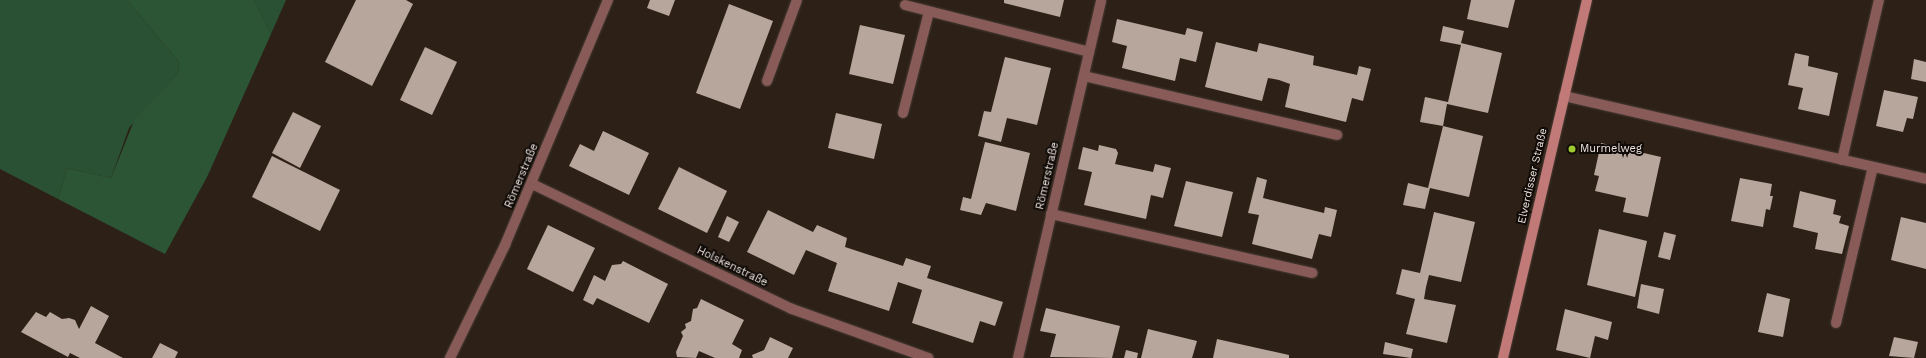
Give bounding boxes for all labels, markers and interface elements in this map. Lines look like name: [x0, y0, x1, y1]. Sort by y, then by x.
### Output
street label: Elverdisser Straße: [1516, 127, 1550, 225]
street label: Römerstraße: [1034, 141, 1062, 211]
street label: Römerstraße: [502, 142, 542, 210]
place label: Murmelweg: [1580, 142, 1642, 156]
marker: Murmelweg: [1567, 144, 1577, 154]
street label: Holskenstraße: [694, 244, 770, 290]

